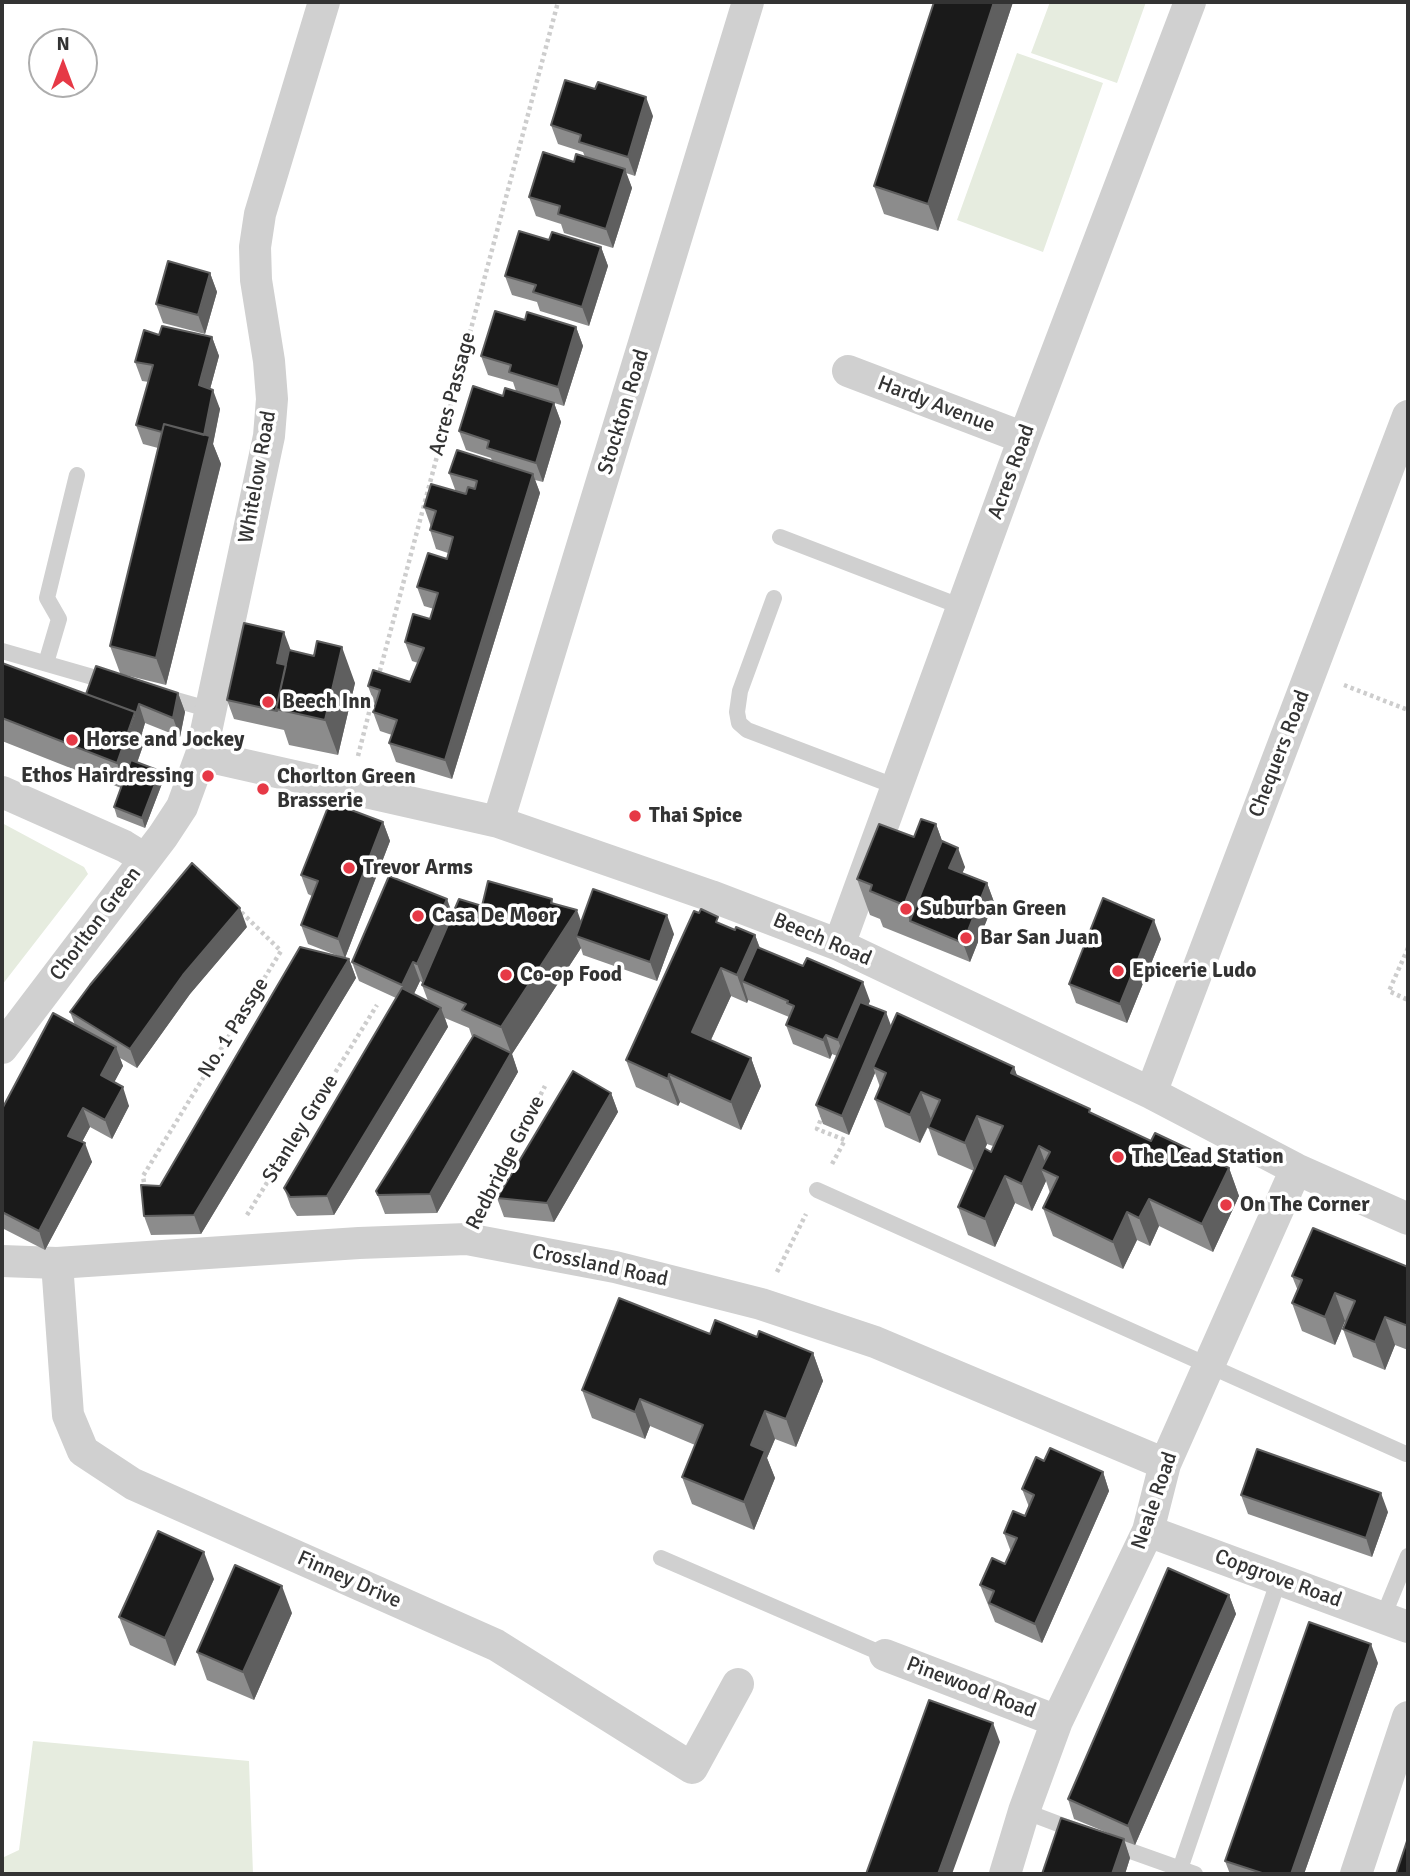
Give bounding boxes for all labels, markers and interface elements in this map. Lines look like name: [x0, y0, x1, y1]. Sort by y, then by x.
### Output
north arrow: [28, 28, 98, 98]
text: N: [56, 32, 70, 56]
street label: Acres Passage: [424, 329, 482, 459]
street label: Stockton Road: [593, 347, 655, 477]
street label: Hardy Avenue: [874, 371, 998, 439]
street label: Whitelow Road: [234, 409, 282, 545]
street label: Acres Road: [983, 421, 1041, 523]
street label: Chequers Road: [1244, 687, 1316, 821]
place label: Beech Inn: [282, 689, 371, 715]
marker: Beech Inn: [260, 694, 276, 710]
place label: Horse and Jockey: [86, 727, 244, 753]
marker: Horse and Jockey: [64, 732, 80, 748]
place label: Ethos Hairdressing: [21, 763, 194, 789]
place label: Chorlton Green Brasserie: [277, 764, 416, 814]
marker: Ethos Hairdressing: [200, 768, 216, 784]
marker: Chorlton Green Brasserie: [255, 781, 271, 797]
place label: Thai Spice: [649, 803, 742, 829]
marker: Thai Spice: [627, 808, 643, 824]
place label: Trevor Arms: [363, 855, 473, 881]
marker: Trevor Arms: [341, 860, 357, 876]
street label: Chorlton Green: [45, 862, 147, 986]
place label: Suburban Green: [920, 896, 1067, 922]
marker: Suburban Green: [898, 901, 914, 917]
place label: Casa De Moor: [432, 903, 557, 929]
marker: Casa De Moor: [410, 908, 426, 924]
street label: Beech Road: [769, 908, 875, 972]
place label: Bar San Juan: [980, 925, 1099, 951]
marker: Bar San Juan: [958, 930, 974, 946]
place label: Epicerie Ludo: [1132, 958, 1256, 984]
place label: Co-op Food: [520, 962, 622, 988]
marker: Epicerie Ludo: [1110, 963, 1126, 979]
marker: Co-op Food: [498, 967, 514, 983]
street label: No. 1 Passge: [193, 973, 275, 1083]
street label: Stanley Grove: [258, 1070, 344, 1188]
street label: Redbridge Grove: [461, 1092, 551, 1234]
place label: The Lead Station: [1132, 1144, 1284, 1170]
marker: The Lead Station: [1110, 1149, 1126, 1165]
place label: On The Corner: [1240, 1192, 1369, 1218]
marker: On The Corner: [1218, 1197, 1234, 1213]
street label: Crossland Road: [530, 1239, 670, 1293]
street label: Neale Road: [1127, 1449, 1183, 1553]
street label: Copgrove Road: [1211, 1544, 1345, 1614]
street label: Finney Drive: [293, 1546, 405, 1614]
street label: Pinewood Road: [903, 1652, 1039, 1724]

